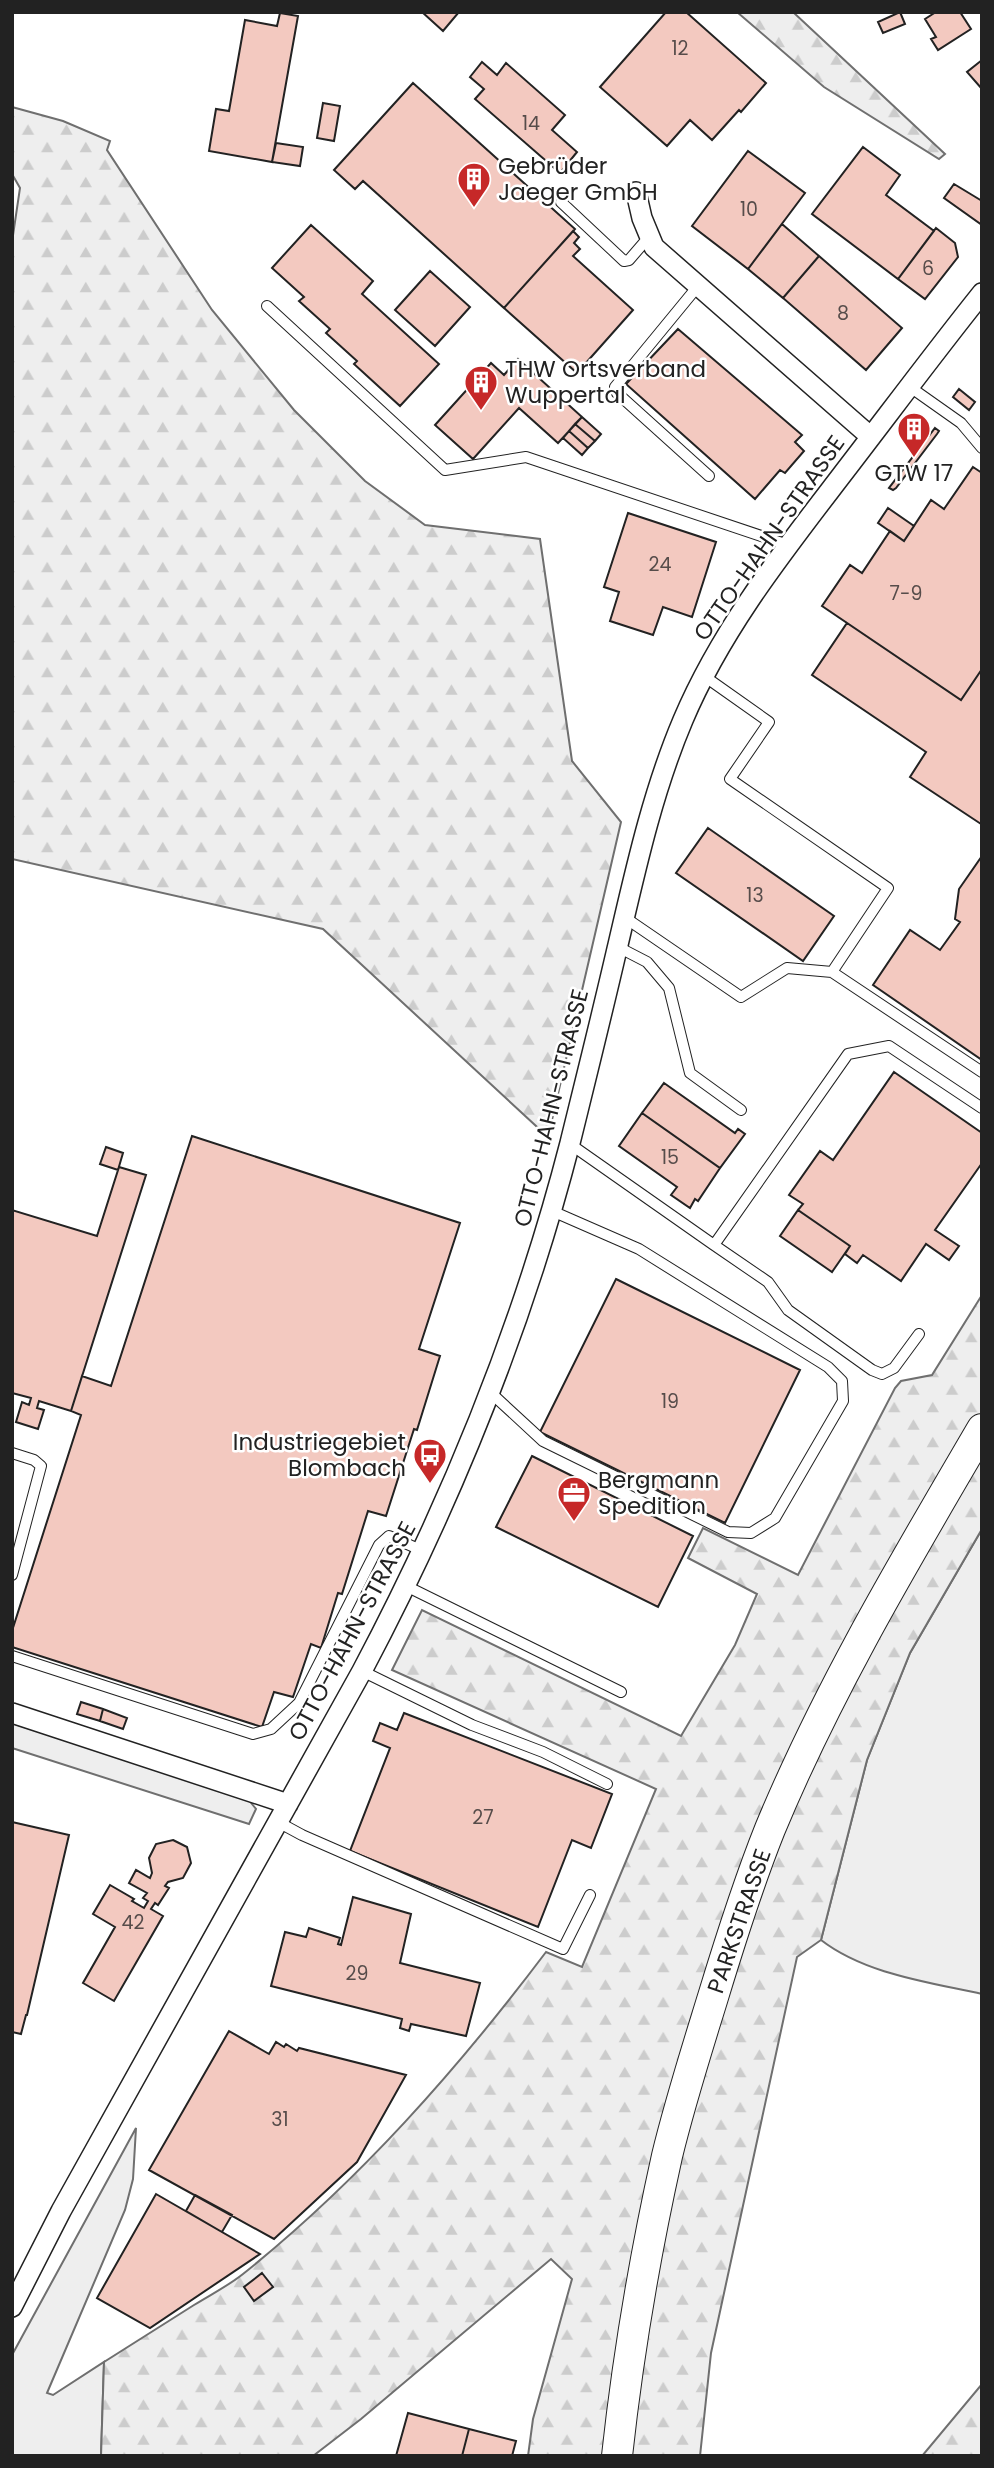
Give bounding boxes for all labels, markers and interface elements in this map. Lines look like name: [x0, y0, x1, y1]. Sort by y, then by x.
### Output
house number: 12: [671, 35, 689, 62]
house number: 14: [522, 110, 540, 137]
place label: Gebrüder Jaeger GmbH: [498, 150, 658, 208]
building icon: Gebrüder Jaeger GmbH: [455, 160, 493, 209]
house number: 10: [740, 196, 758, 223]
house number: 6: [922, 255, 934, 282]
house number: 8: [837, 300, 849, 327]
place label: THW Ortsverband Wuppertal: [505, 353, 706, 411]
building icon: THW Ortsverband Wuppertal: [462, 363, 500, 412]
building icon: GTW 17: [895, 410, 933, 459]
street label: OTTO-HAHN-STRASSE: [686, 429, 852, 647]
place label: GTW 17: [875, 457, 953, 489]
house number: 24: [649, 551, 671, 578]
house number: 7-9: [890, 580, 922, 607]
house number: 13: [746, 882, 764, 909]
street label: OTTO-HAHN-STRASSE: [506, 986, 596, 1230]
house number: 15: [661, 1144, 679, 1171]
house number: 19: [661, 1388, 679, 1415]
place label: Industriegebiet Blombach: [233, 1426, 406, 1484]
bus stop icon: Industriegebiet Blombach: [411, 1436, 449, 1485]
place label: Bergmann Spedition: [598, 1464, 719, 1522]
office icon: Bergmann Spedition: [555, 1474, 593, 1523]
street label: OTTO-HAHN-STRASSE: [281, 1516, 423, 1746]
house number: 27: [472, 1804, 494, 1831]
street label: PARKSTRASSE: [699, 1844, 779, 1998]
house number: 42: [122, 1909, 145, 1936]
house number: 29: [346, 1960, 368, 1987]
house number: 31: [271, 2106, 289, 2133]

